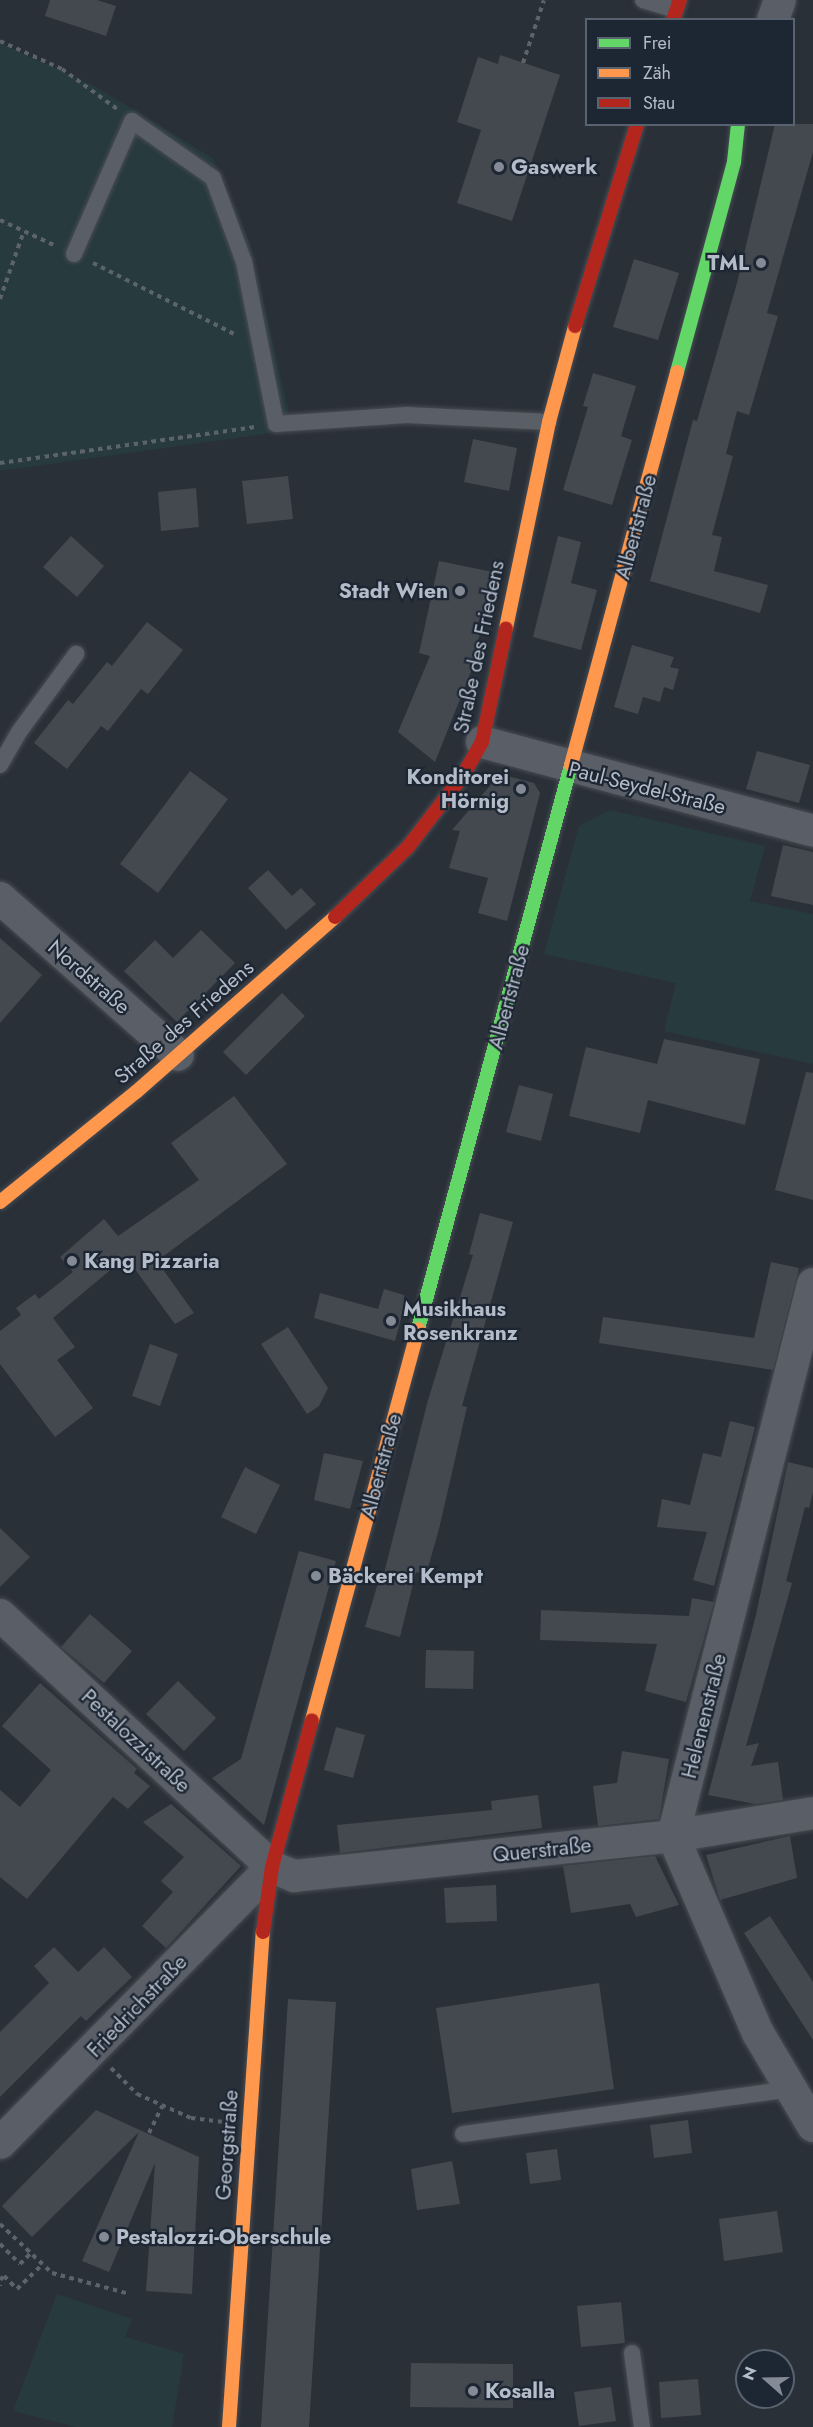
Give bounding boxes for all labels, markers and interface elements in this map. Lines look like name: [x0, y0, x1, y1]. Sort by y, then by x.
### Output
legend: [585, 18, 795, 126]
text: Frei: [643, 30, 672, 56]
text: Zäh: [643, 60, 671, 86]
text: Stau: [643, 90, 675, 116]
place label: Gaswerk: [511, 154, 597, 180]
marker: Gaswerk: [492, 160, 506, 174]
place label: TML: [707, 250, 749, 276]
marker: TML: [754, 256, 768, 270]
street label: Albertstraße: [610, 472, 662, 582]
street label: Straße des Friedens: [448, 558, 510, 736]
place label: Stadt Wien: [339, 578, 448, 604]
marker: Stadt Wien: [453, 584, 467, 598]
street label: Paul-Seydel-Straße: [566, 756, 728, 820]
place label: Konditorei Hörnig: [407, 764, 509, 814]
marker: Konditorei Hörnig: [514, 782, 528, 796]
street label: Nordstraße: [43, 935, 135, 1019]
street label: Albertstraße: [483, 942, 535, 1052]
street label: Straße des Friedens: [109, 955, 259, 1089]
place label: Kang Pizzaria: [84, 1248, 220, 1274]
marker: Kang Pizzaria: [65, 1254, 79, 1268]
place label: Musikhaus Rosenkranz: [403, 1296, 518, 1346]
marker: Musikhaus Rosenkranz: [384, 1314, 398, 1328]
street label: Albertstraße: [355, 1411, 407, 1521]
place label: Bäckerei Kempt: [328, 1563, 483, 1589]
marker: Bäckerei Kempt: [309, 1569, 323, 1583]
street label: Helenenstraße: [676, 1651, 732, 1781]
street label: Pestalozzistraße: [76, 1684, 196, 1798]
street label: Querstraße: [491, 1832, 593, 1868]
street label: Friedrichstraße: [82, 1950, 192, 2062]
street label: Georgstraße: [211, 2089, 243, 2201]
place label: Pestalozzi-Oberschule: [116, 2224, 331, 2250]
marker: Pestalozzi-Oberschule: [97, 2230, 111, 2244]
north arrow: [735, 2349, 795, 2409]
text: N: [737, 2363, 762, 2383]
place label: Kosalla: [485, 2378, 555, 2404]
marker: Kosalla: [466, 2384, 480, 2398]

